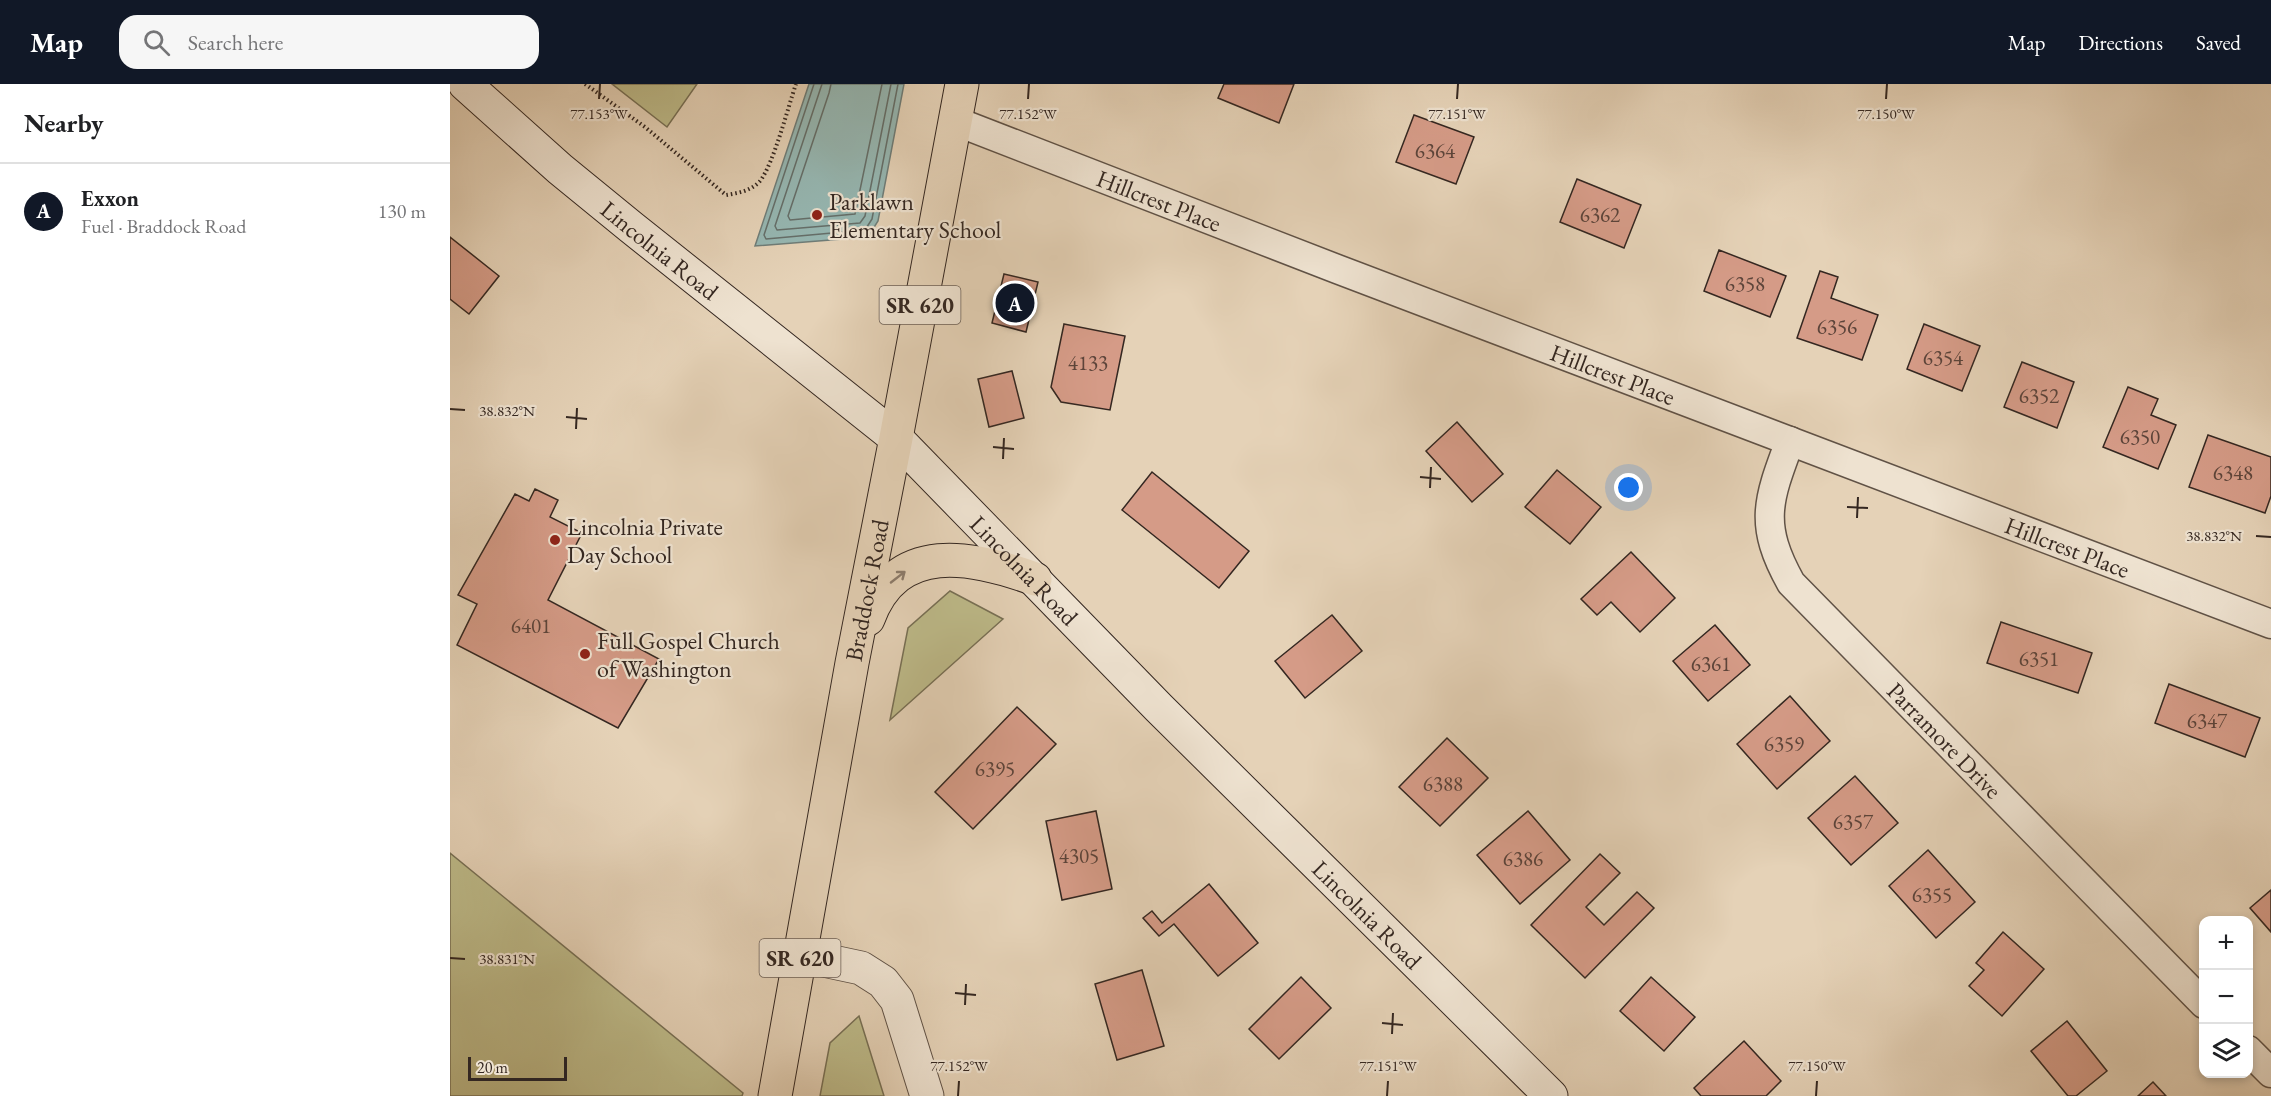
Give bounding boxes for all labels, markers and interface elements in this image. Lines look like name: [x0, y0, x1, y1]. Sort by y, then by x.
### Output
search box: [119, 15, 539, 69]
text: Map: [30, 24, 83, 60]
icon: search: [140, 26, 173, 59]
text: Search here: [188, 28, 283, 57]
text: Map: [2008, 29, 2045, 56]
text: Directions: [2078, 29, 2163, 56]
text: Saved: [2196, 29, 2241, 56]
text: 77.153°W: [570, 104, 628, 123]
text: 77.152°W: [999, 104, 1057, 123]
text: 77.151°W: [1428, 104, 1486, 123]
text: 77.150°W: [1857, 104, 1915, 123]
text: Nearby: [24, 106, 104, 140]
house number: 6364: [1415, 137, 1456, 164]
street label: Hillcrest Place: [1092, 162, 1226, 238]
text: Exxon: [81, 184, 139, 213]
place label: Parklawn Elementary School: [829, 186, 1001, 245]
street label: Lincolnia Road: [595, 193, 726, 307]
text: A: [36, 198, 51, 224]
text: 130 m: [378, 198, 426, 224]
house number: 6362: [1580, 201, 1620, 228]
marker: Parklawn Elementary School: [810, 208, 824, 222]
text: Fuel · Braddock Road: [81, 213, 246, 239]
house number: 6358: [1725, 270, 1765, 297]
pin: A: [996, 280, 1034, 326]
road number: SR 620: [880, 286, 960, 324]
house number: 6356: [1817, 313, 1857, 340]
street label: Hillcrest Place: [1546, 336, 1680, 412]
house number: 6354: [1923, 344, 1964, 371]
house number: 4133: [1068, 349, 1108, 376]
house number: 6352: [2019, 382, 2059, 409]
text: 38.832°N: [479, 401, 535, 420]
house number: 6350: [2120, 423, 2160, 450]
house number: 6348: [2213, 459, 2253, 486]
your location: [1614, 473, 1643, 502]
street label: Lincolnia Road: [964, 508, 1086, 632]
street label: Hillcrest Place: [2001, 509, 2134, 584]
place label: Lincolnia Private Day School: [567, 511, 723, 570]
street label: Braddock Road: [837, 516, 895, 664]
text: 38.832°N: [2186, 526, 2242, 545]
marker: Lincolnia Private Day School: [548, 533, 562, 547]
one-way arrow: [890, 570, 906, 583]
house number: 6401: [511, 612, 551, 639]
place label: Full Gospel Church of Washington: [597, 625, 780, 684]
house number: 6351: [2019, 645, 2059, 672]
marker: Full Gospel Church of Washington: [578, 647, 592, 661]
house number: 6361: [1691, 650, 1731, 677]
street label: Parramore Drive: [1881, 675, 2009, 805]
house number: 6347: [2187, 707, 2228, 734]
house number: 6359: [1764, 730, 1804, 757]
house number: 6395: [975, 755, 1015, 782]
house number: 6388: [1423, 770, 1463, 797]
house number: 6357: [1833, 808, 1874, 835]
house number: 4305: [1059, 842, 1099, 869]
house number: 6386: [1503, 845, 1543, 872]
street label: Lincolnia Road: [1306, 853, 1429, 976]
house number: 6355: [1912, 881, 1952, 908]
map controls: [2199, 916, 2253, 1078]
button: +: [2199, 916, 2253, 970]
road number: SR 620: [760, 939, 841, 977]
text: 38.831°N: [479, 949, 535, 968]
button: −: [2199, 970, 2253, 1024]
button: layers: [2199, 1024, 2253, 1078]
scale bar: [468, 1054, 567, 1082]
text: 77.152°W: [930, 1056, 988, 1075]
text: 77.151°W: [1359, 1056, 1417, 1075]
text: 77.150°W: [1788, 1056, 1846, 1075]
text: 20 m: [477, 1057, 508, 1078]

